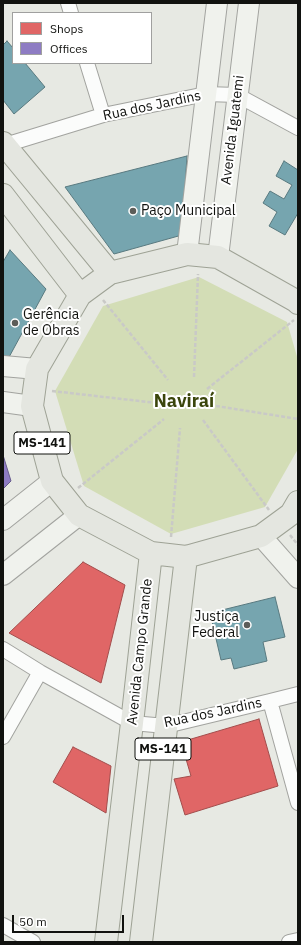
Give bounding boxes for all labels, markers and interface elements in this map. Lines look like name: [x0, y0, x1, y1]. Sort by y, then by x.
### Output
legend: [12, 12, 152, 64]
text: Shops: [50, 21, 83, 36]
text: Offices: [50, 41, 88, 56]
street label: Avenida Iguatemi: [218, 74, 248, 186]
street label: Rua dos Jardins: [101, 87, 203, 125]
place label: Paço Municipal: [141, 203, 236, 219]
marker: Paço Municipal: [128, 206, 138, 216]
place label: Gerência de Obras: [23, 307, 80, 340]
marker: Gerência de Obras: [10, 318, 20, 328]
district label: Naviraí: [154, 391, 214, 413]
road number: MS-141: [14, 432, 70, 454]
street label: Avenida Campo Grande: [124, 578, 156, 726]
place label: Justiça Federal: [192, 609, 239, 642]
marker: Justiça Federal: [242, 620, 252, 630]
street label: Rua dos Jardins: [162, 694, 264, 732]
road number: MS-141: [135, 738, 191, 760]
scale bar: [14, 907, 126, 933]
text: 50 m: [19, 914, 47, 929]

